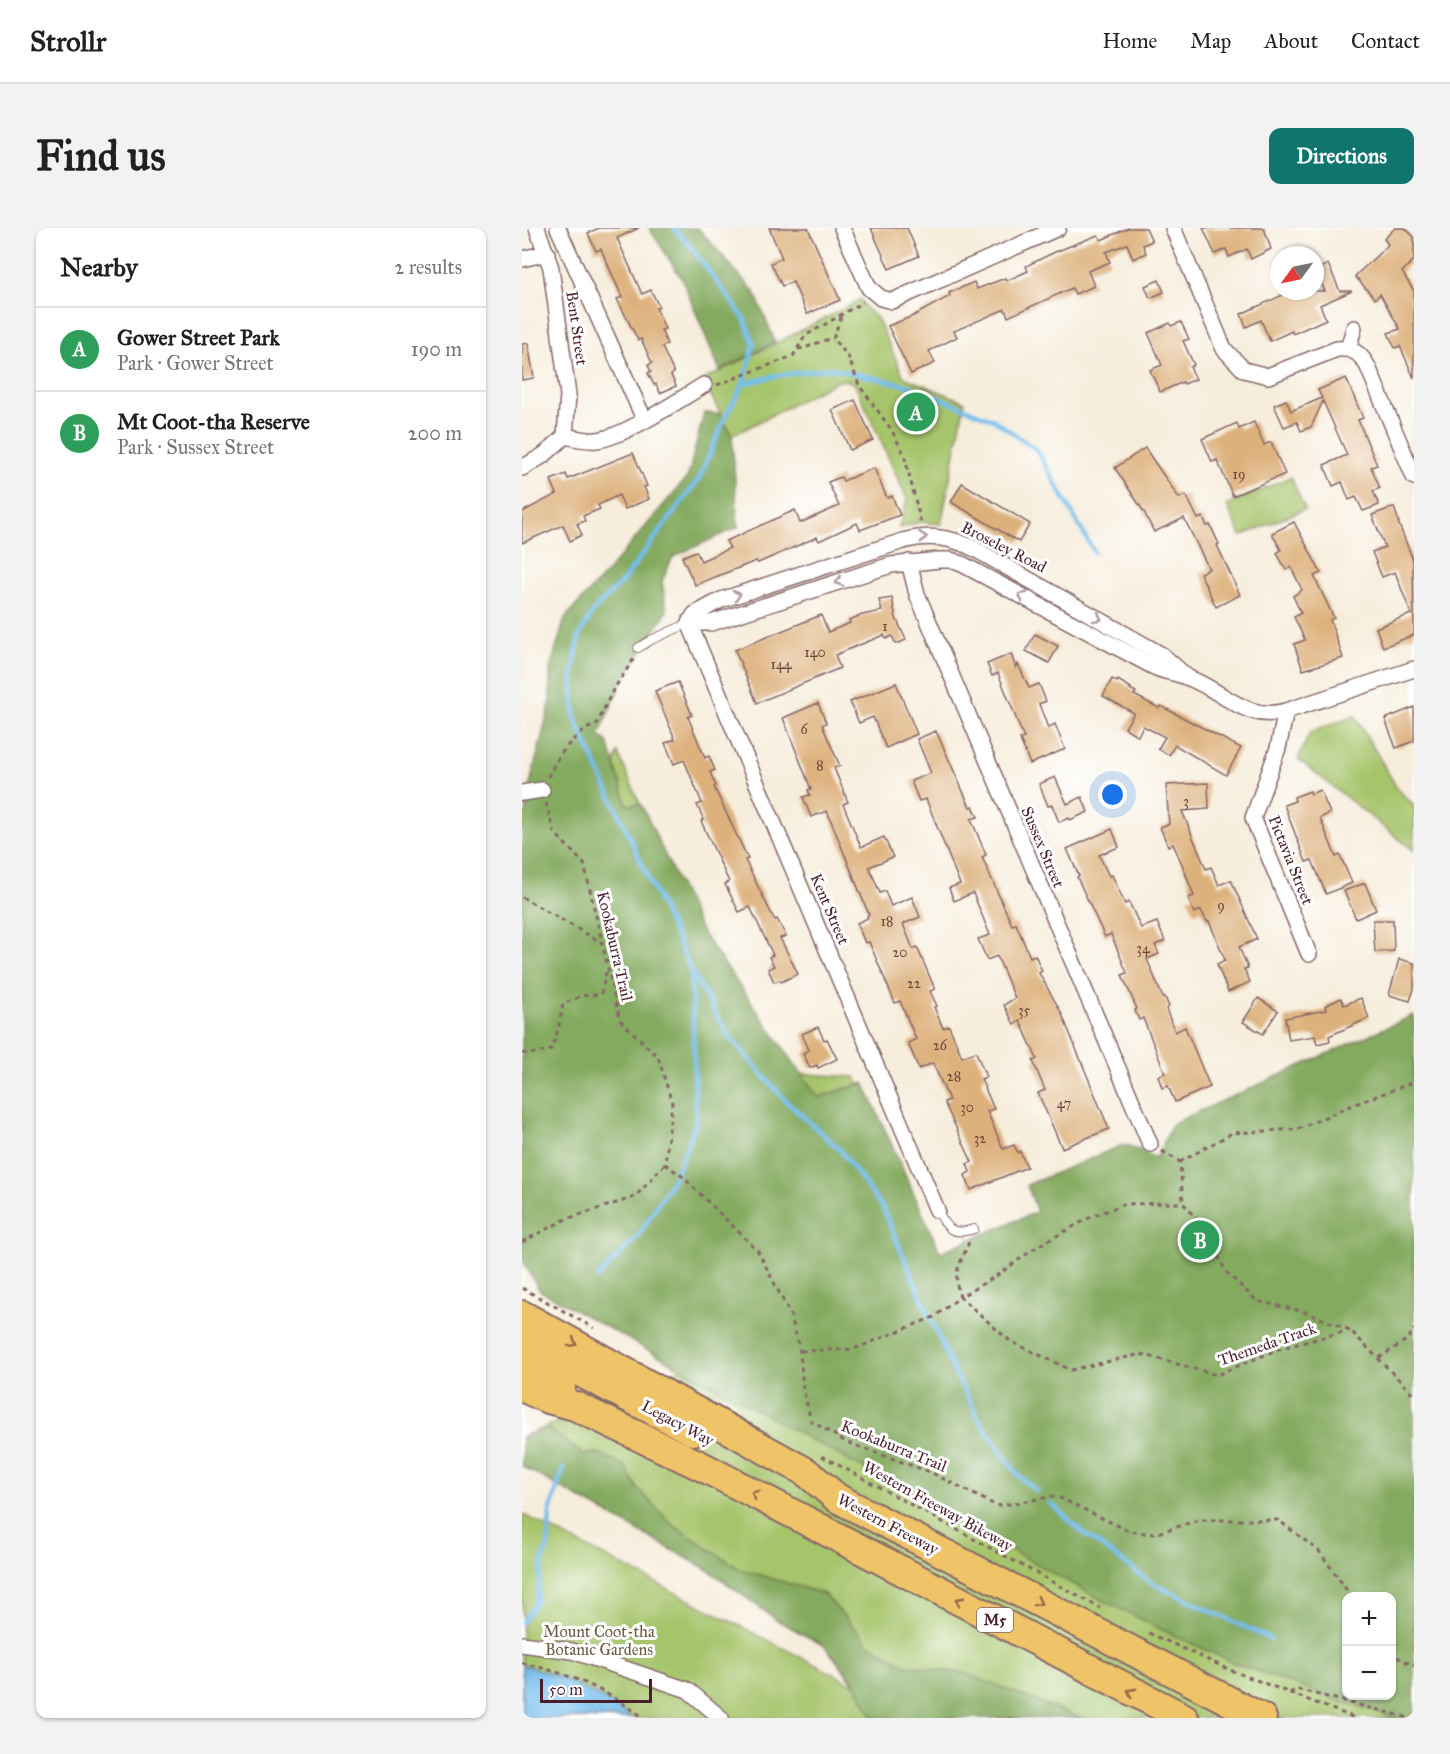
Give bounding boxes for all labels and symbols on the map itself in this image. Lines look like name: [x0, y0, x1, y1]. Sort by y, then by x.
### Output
north arrow: [1270, 246, 1324, 300]
street label: Bent Street: [562, 290, 592, 367]
pin: A: [896, 390, 936, 435]
house number: 19: [1233, 466, 1245, 483]
street label: Broseley Road: [958, 517, 1050, 577]
one-way arrow: [919, 531, 928, 544]
one-way arrow: [834, 574, 845, 587]
one-way arrow: [731, 589, 742, 602]
one-way arrow: [1018, 592, 1028, 603]
one-way arrow: [1092, 611, 1102, 622]
house number: 1: [882, 618, 888, 635]
house number: 140: [804, 644, 826, 661]
house number: 144: [770, 656, 793, 673]
house number: 6: [800, 721, 808, 738]
house number: 8: [816, 757, 824, 774]
your location: [1098, 780, 1127, 809]
house number: 3: [1183, 793, 1189, 810]
street label: Sussex Street: [1017, 804, 1069, 891]
street label: Pictavia Street: [1264, 813, 1318, 908]
street label: Kent Street: [807, 871, 854, 948]
street label: Kookaburra Trail: [593, 889, 637, 1003]
house number: 9: [1217, 897, 1225, 914]
house number: 18: [881, 913, 893, 930]
house number: 34: [1136, 940, 1151, 957]
house number: 20: [892, 944, 908, 961]
house number: 22: [907, 975, 921, 992]
house number: 35: [1018, 1002, 1031, 1019]
house number: 26: [933, 1037, 948, 1054]
house number: 28: [947, 1068, 961, 1085]
house number: 47: [1057, 1095, 1071, 1112]
house number: 30: [960, 1099, 974, 1116]
house number: 32: [974, 1130, 986, 1147]
pin: B: [1180, 1218, 1220, 1262]
street label: Themeda Track: [1216, 1318, 1319, 1370]
one-way arrow: [567, 1336, 577, 1347]
street label: Legacy Way: [638, 1396, 718, 1451]
street label: Kookaburra Trail: [838, 1416, 950, 1476]
street label: Western Freeway Bikeway: [860, 1457, 1016, 1555]
one-way arrow: [751, 1489, 762, 1501]
street label: Western Freeway: [834, 1489, 942, 1559]
one-way arrow: [1032, 1595, 1042, 1606]
one-way arrow: [955, 1597, 965, 1608]
road number: M5: [977, 1608, 1013, 1632]
park label: Mount Coot-tha Botanic Gardens: [543, 1622, 655, 1659]
scale bar: [540, 1676, 652, 1704]
one-way arrow: [1127, 1688, 1138, 1699]

